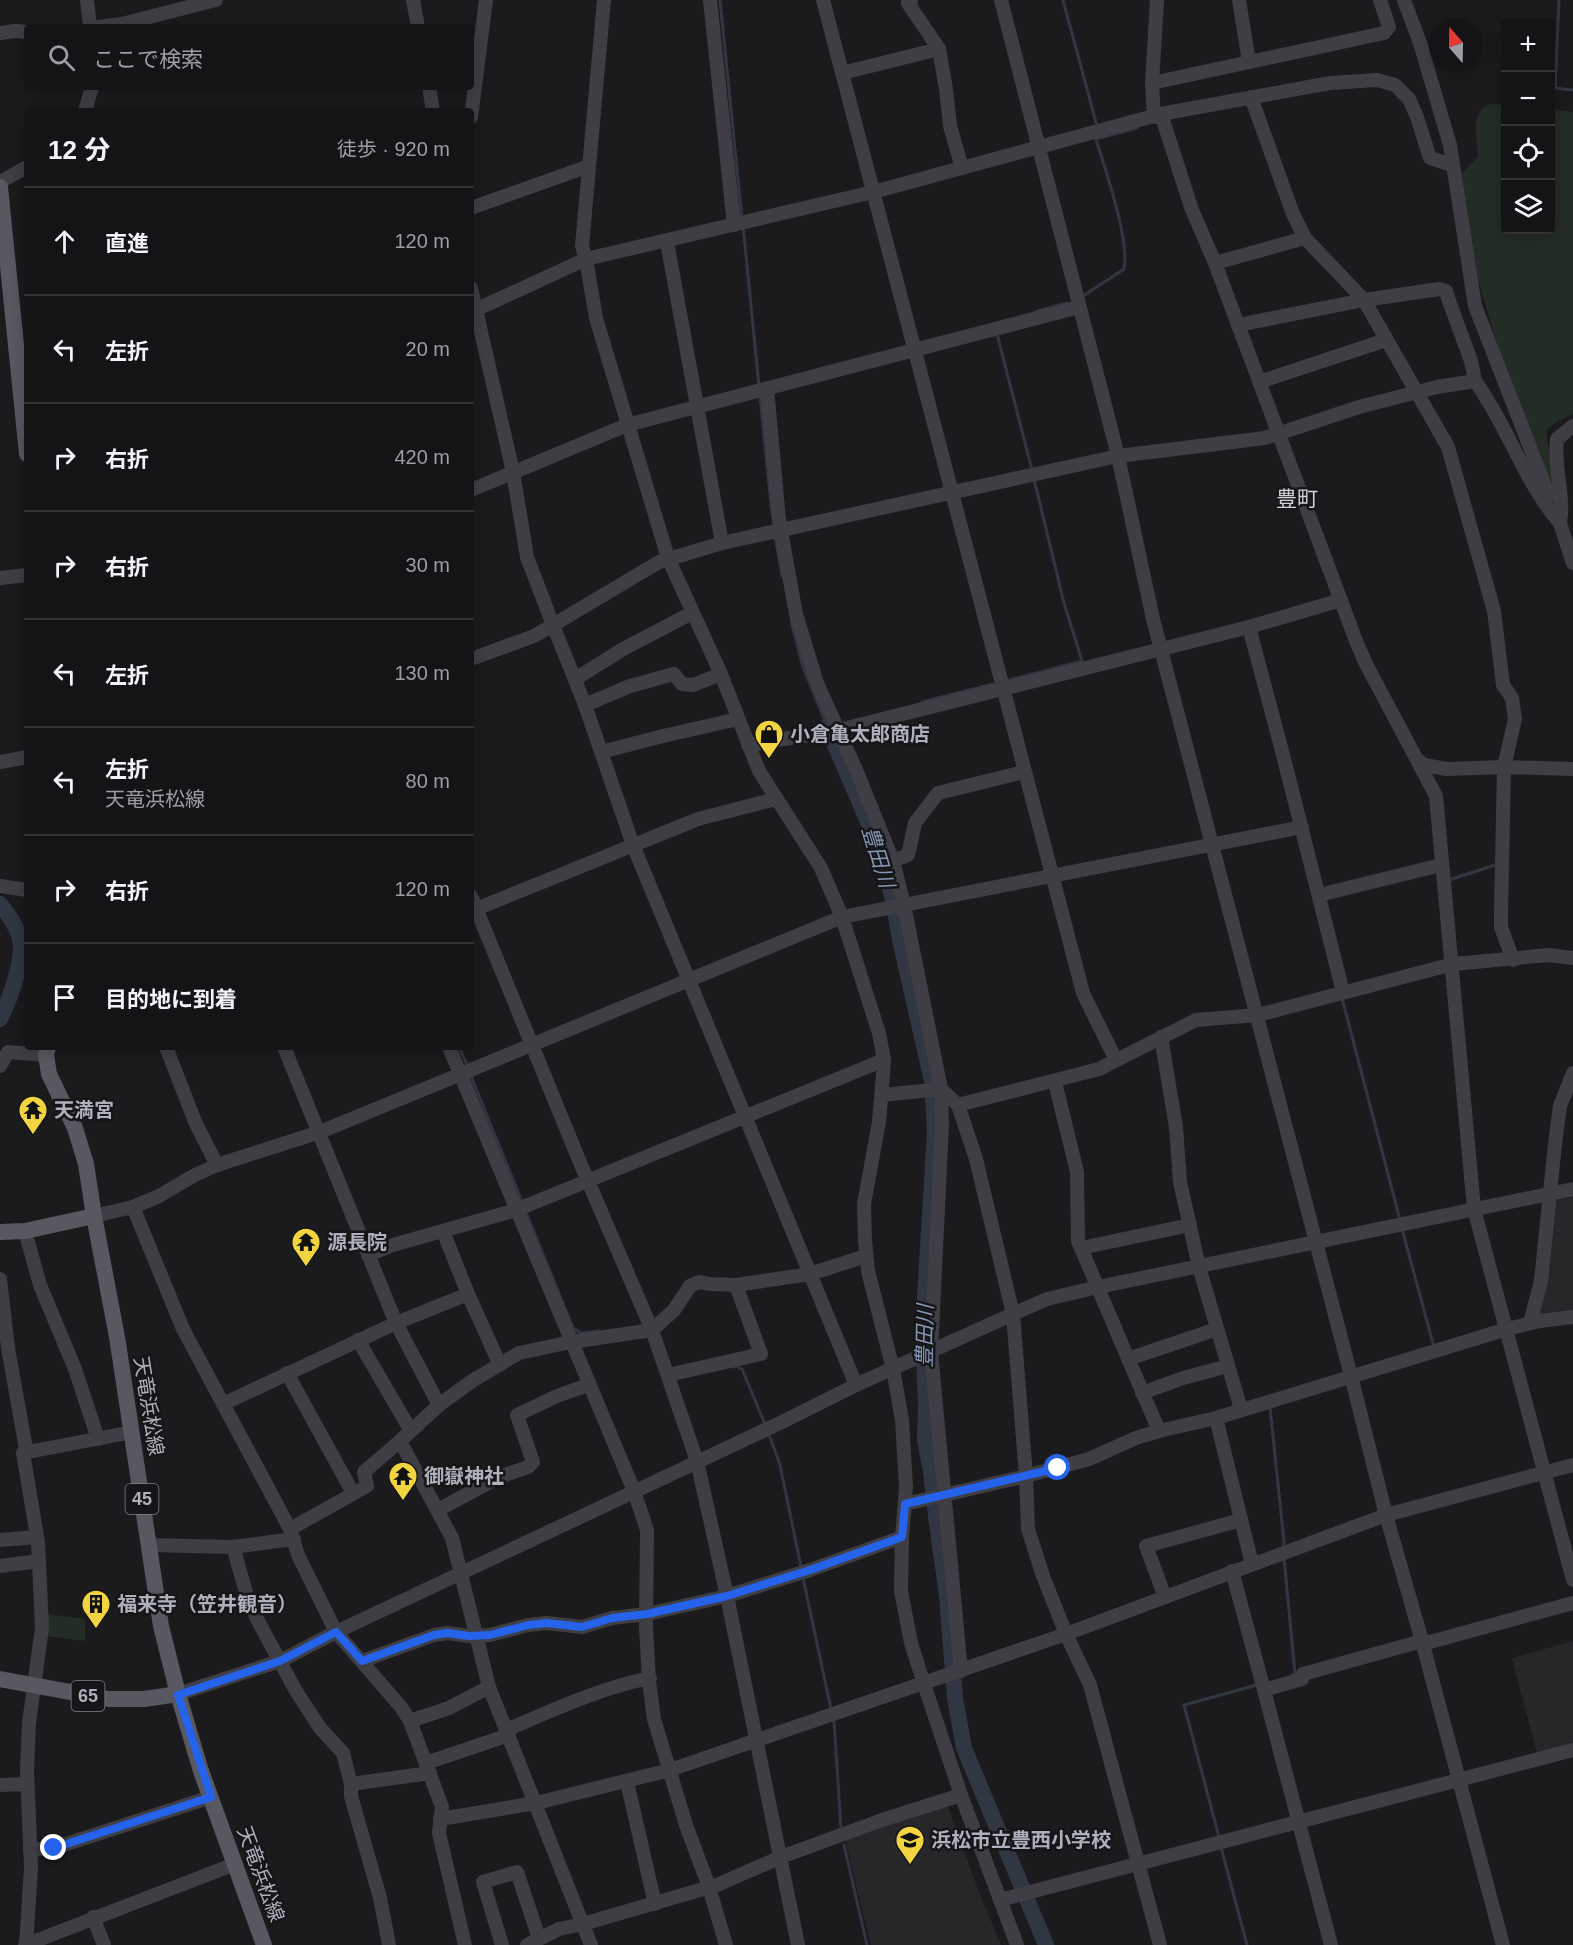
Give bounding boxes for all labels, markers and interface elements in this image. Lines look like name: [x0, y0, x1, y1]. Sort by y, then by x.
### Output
north arrow: [1429, 18, 1483, 72]
map controls: [1501, 18, 1555, 234]
button: +: [1501, 18, 1555, 72]
search box: [24, 24, 474, 90]
icon: search: [45, 41, 78, 74]
text: ここで検索: [93, 47, 203, 72]
button: −: [1501, 72, 1555, 126]
button: locate: [1501, 126, 1555, 180]
text: 12 分: [48, 135, 110, 165]
text: 徒歩 · 920 m: [337, 138, 450, 160]
button: layers: [1501, 180, 1555, 234]
icon: ahead: [48, 225, 81, 258]
text: 120 m: [394, 230, 450, 252]
text: 直進: [105, 231, 149, 256]
icon: left: [48, 333, 81, 366]
text: 20 m: [406, 338, 450, 360]
text: 左折: [105, 339, 149, 364]
icon: right: [48, 441, 81, 474]
text: 420 m: [394, 446, 450, 468]
text: 右折: [105, 447, 149, 472]
district label: 豊町: [1276, 487, 1318, 510]
icon: right: [48, 549, 81, 582]
text: 30 m: [406, 554, 450, 576]
text: 右折: [105, 555, 149, 580]
icon: left: [48, 657, 81, 690]
text: 130 m: [394, 662, 450, 684]
text: 左折: [105, 663, 149, 688]
shop icon: 小倉亀太郎商店: [753, 718, 785, 760]
place label: 小倉亀太郎商店: [790, 723, 930, 745]
text: 左折: [105, 757, 149, 782]
icon: left: [48, 765, 81, 798]
text: 80 m: [406, 770, 450, 792]
text: 天竜浜松線: [105, 788, 205, 810]
water label: 豊田川: [858, 823, 899, 892]
icon: right: [48, 873, 81, 906]
text: 120 m: [394, 878, 450, 900]
text: 右折: [105, 879, 149, 904]
icon: arrive: [48, 981, 81, 1014]
text: 目的地に到着: [105, 987, 237, 1012]
temple icon: 天満宮: [17, 1094, 49, 1136]
place label: 天満宮: [54, 1099, 114, 1121]
temple icon: 源長院: [290, 1226, 322, 1268]
place label: 源長院: [327, 1231, 387, 1253]
water label: 豊田川: [912, 1302, 937, 1368]
street label: 天竜浜松線: [130, 1355, 168, 1457]
route start: [1044, 1454, 1070, 1480]
temple icon: 御嶽神社: [387, 1460, 419, 1502]
place label: 御嶽神社: [424, 1465, 504, 1487]
road number: 45: [126, 1484, 158, 1514]
building icon: 福来寺（笠井観音）: [80, 1588, 112, 1630]
place label: 福来寺（笠井観音）: [117, 1593, 297, 1615]
road number: 65: [72, 1681, 104, 1711]
street label: 天竜浜松線: [234, 1823, 288, 1925]
school or university icon: 浜松市立豊西小学校: [894, 1824, 926, 1866]
place label: 浜松市立豊西小学校: [931, 1829, 1111, 1851]
route end: [40, 1834, 66, 1860]

